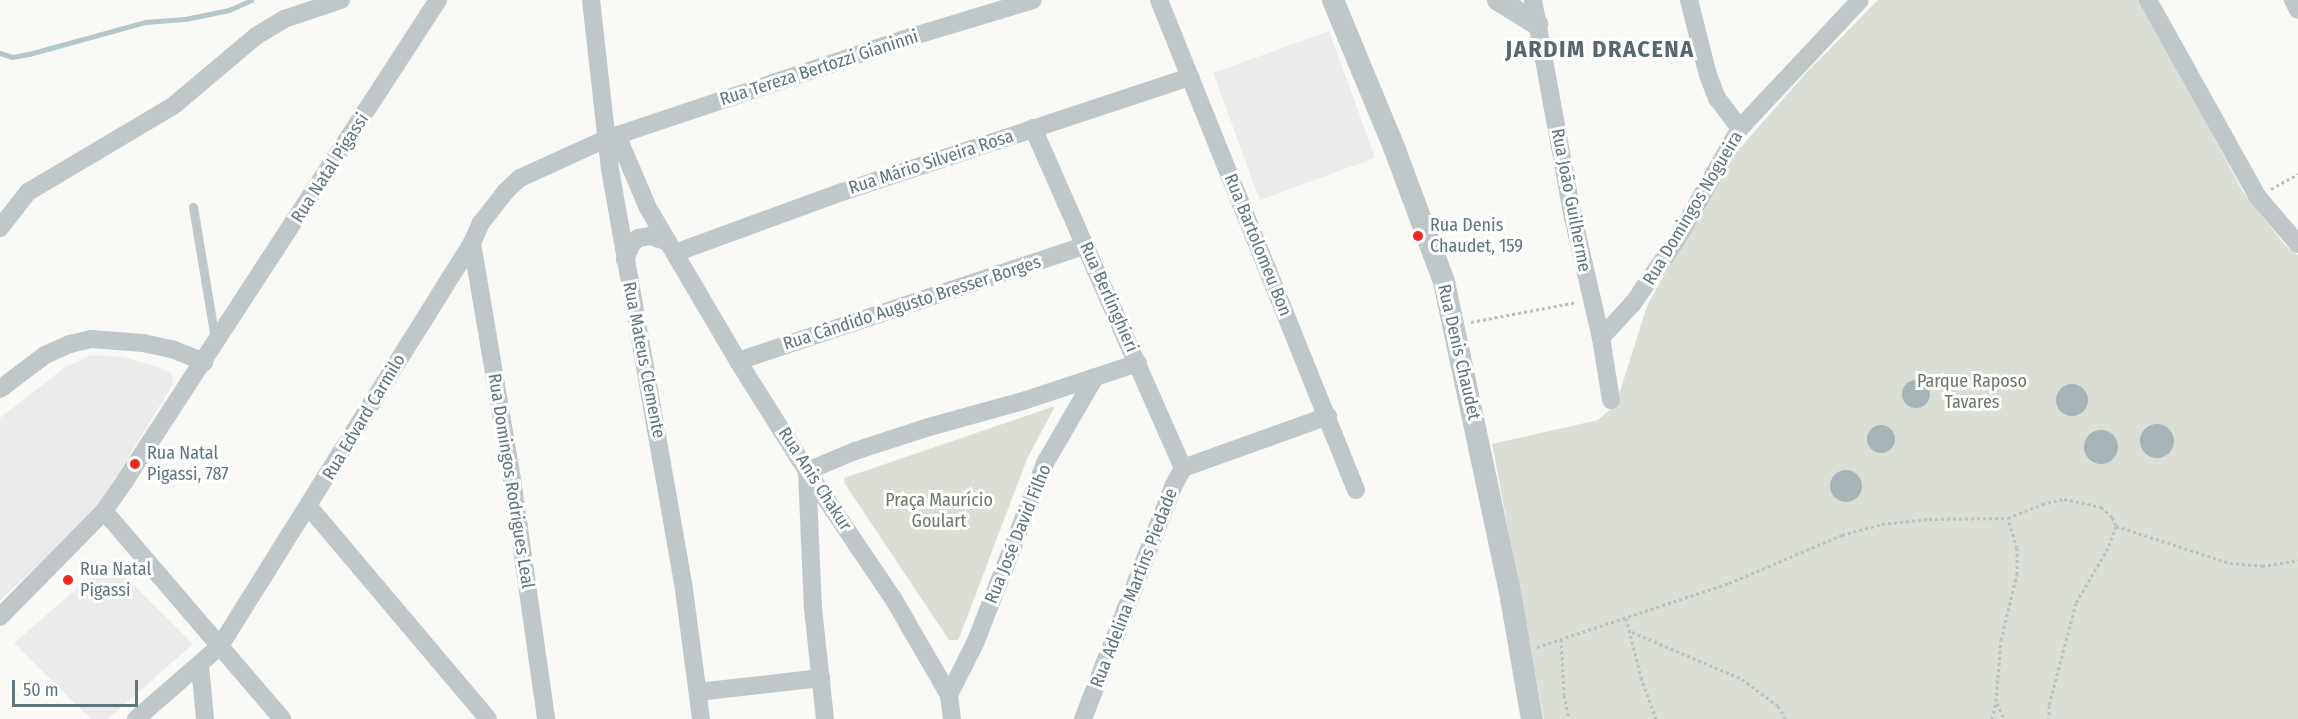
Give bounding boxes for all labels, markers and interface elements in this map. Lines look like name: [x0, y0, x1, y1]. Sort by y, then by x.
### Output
street label: Rua Tereza Bertozzi Gianinni: [717, 26, 921, 110]
district label: JARDIM DRACENA: [1505, 36, 1695, 64]
street label: Rua Natal Pigassi: [287, 109, 373, 227]
street label: Rua Mário Silveira Rosa: [846, 125, 1016, 199]
street label: Rua João Guilherme: [1547, 127, 1595, 273]
street label: Rua Domingos Nogueira: [1639, 127, 1747, 289]
street label: Rua Bartolomeu Bon: [1220, 171, 1296, 319]
place label: Rua Denis Chaudet, 159: [1430, 215, 1523, 258]
marker: Rua Denis Chaudet, 159: [1411, 229, 1425, 243]
street label: Rua Berlinghieri: [1075, 239, 1143, 355]
street label: Rua Cândido Augusto Bresser Borges: [780, 251, 1044, 355]
street label: Rua Mateus Clemente: [618, 280, 670, 440]
street label: Rua Denis Chaudet: [1433, 282, 1485, 422]
street label: Rua Edvard Carmilo: [318, 350, 410, 484]
park label: Parque Raposo Tavares: [1917, 371, 2027, 413]
street label: Rua Domingos Rodrigues Leal: [483, 372, 539, 590]
street label: Rua Anis Chakur: [774, 423, 856, 535]
place label: Rua Natal Pigassi, 787: [147, 443, 228, 486]
marker: Rua Natal Pigassi, 787: [128, 457, 142, 471]
street label: Rua José David Filho: [980, 461, 1056, 607]
street label: Rua Adelina Martins Piedade: [1086, 485, 1182, 691]
park label: Praça Maurício Goulart: [885, 490, 993, 532]
place label: Rua Natal Pigassi: [80, 559, 151, 602]
marker: Rua Natal Pigassi: [61, 573, 75, 587]
scale bar: [15, 668, 141, 706]
text: 50 m: [23, 679, 59, 701]

